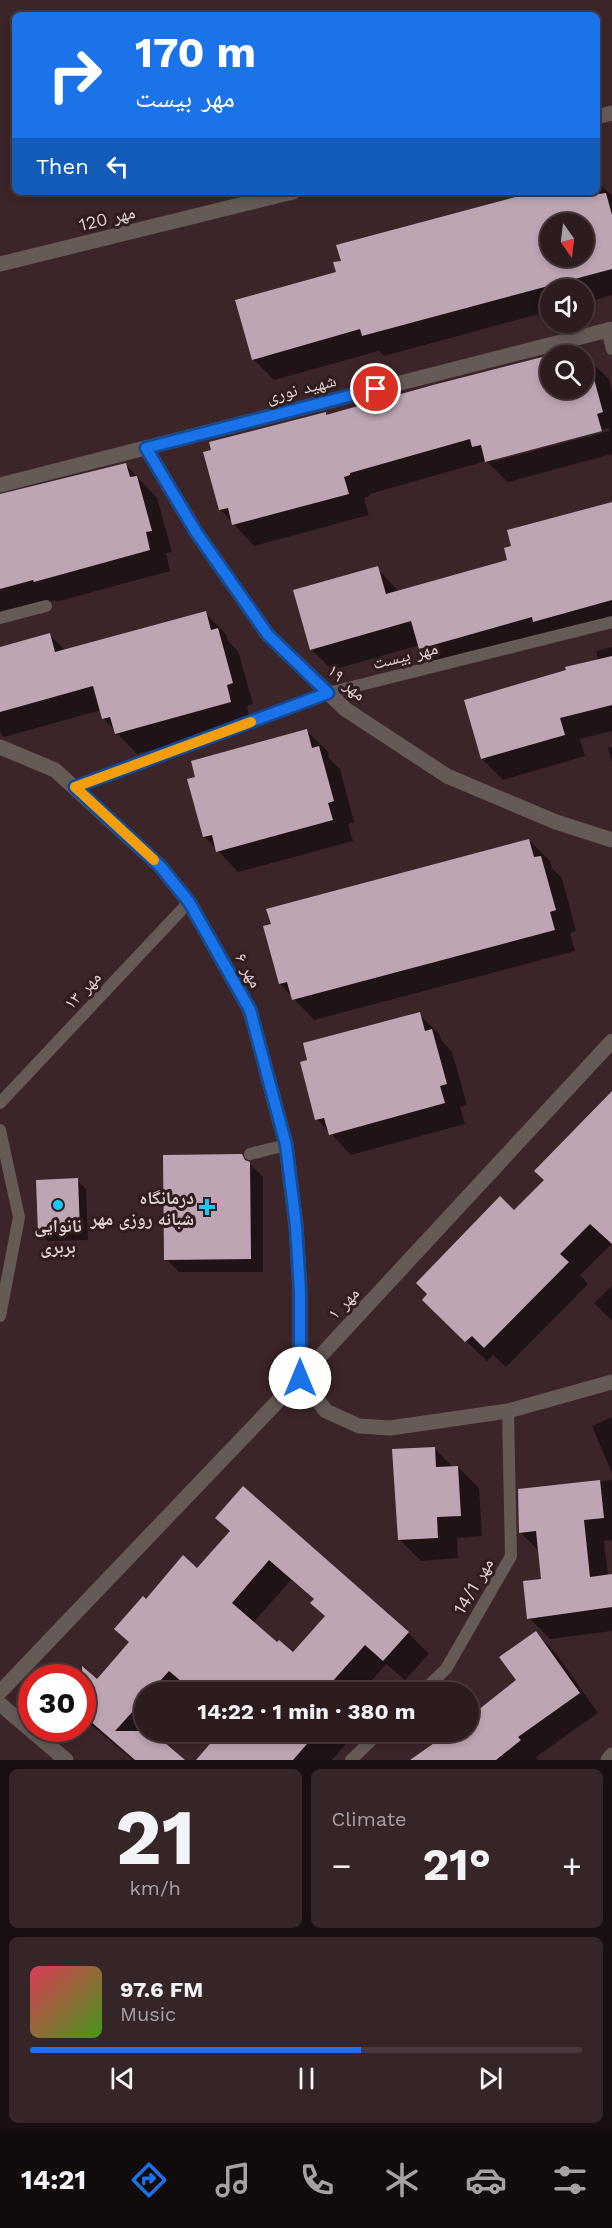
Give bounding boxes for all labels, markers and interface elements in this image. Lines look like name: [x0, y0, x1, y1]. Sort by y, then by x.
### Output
text: 170 m: [135, 28, 256, 77]
icon: right: [36, 36, 114, 114]
text: مهر بیست: [135, 82, 235, 114]
icon: left: [101, 150, 134, 183]
text: Then: [36, 154, 89, 179]
street label: مهر 120: [77, 201, 137, 235]
north arrow: [540, 213, 594, 267]
map controls: [540, 213, 594, 399]
button: sound: [540, 279, 594, 333]
button: search: [540, 345, 594, 399]
pin: [350, 363, 401, 414]
street label: شهید نوری: [264, 369, 338, 408]
icon: arrive: [359, 372, 392, 405]
street label: مهر بیست: [370, 637, 440, 674]
street label: مهر ۱۹: [323, 659, 371, 705]
street label: مهر ۶: [231, 949, 267, 991]
street label: مهر ۱۳: [59, 967, 105, 1013]
place label: درمانگاه شبانه روزی مهر: [90, 1187, 194, 1230]
marker: نانوایی بربری: [51, 1198, 65, 1212]
marker: درمانگاه شبانه روزی مهر: [198, 1198, 216, 1216]
place label: نانوایی بربری: [34, 1215, 82, 1258]
street label: مهر ۱: [323, 1282, 363, 1324]
position arrow: [268, 1346, 332, 1410]
street label: مهر 14/1: [449, 1554, 497, 1618]
speed limit sign: 30: [18, 1664, 96, 1742]
text: 14:22 · 1 min · 380 m: [197, 1699, 416, 1724]
text: 21: [115, 1791, 195, 1883]
text: Climate: [332, 1807, 407, 1831]
text: 21°: [423, 1838, 491, 1891]
text: −: [332, 1846, 351, 1885]
text: +: [562, 1846, 582, 1885]
text: km/h: [129, 1876, 181, 1900]
text: 97.6 FM: [120, 1977, 203, 2002]
text: Music: [120, 2002, 176, 2026]
icon: previous: [106, 2062, 139, 2095]
icon: pause: [290, 2062, 323, 2095]
icon: next: [474, 2062, 507, 2095]
icon: directions: [128, 2159, 170, 2201]
icon: music: [212, 2159, 254, 2201]
icon: phone: [296, 2159, 338, 2201]
icon: climate: [381, 2159, 423, 2201]
icon: car: [465, 2159, 507, 2201]
icon: filters: [549, 2159, 591, 2201]
text: 14:21: [21, 2164, 86, 2196]

